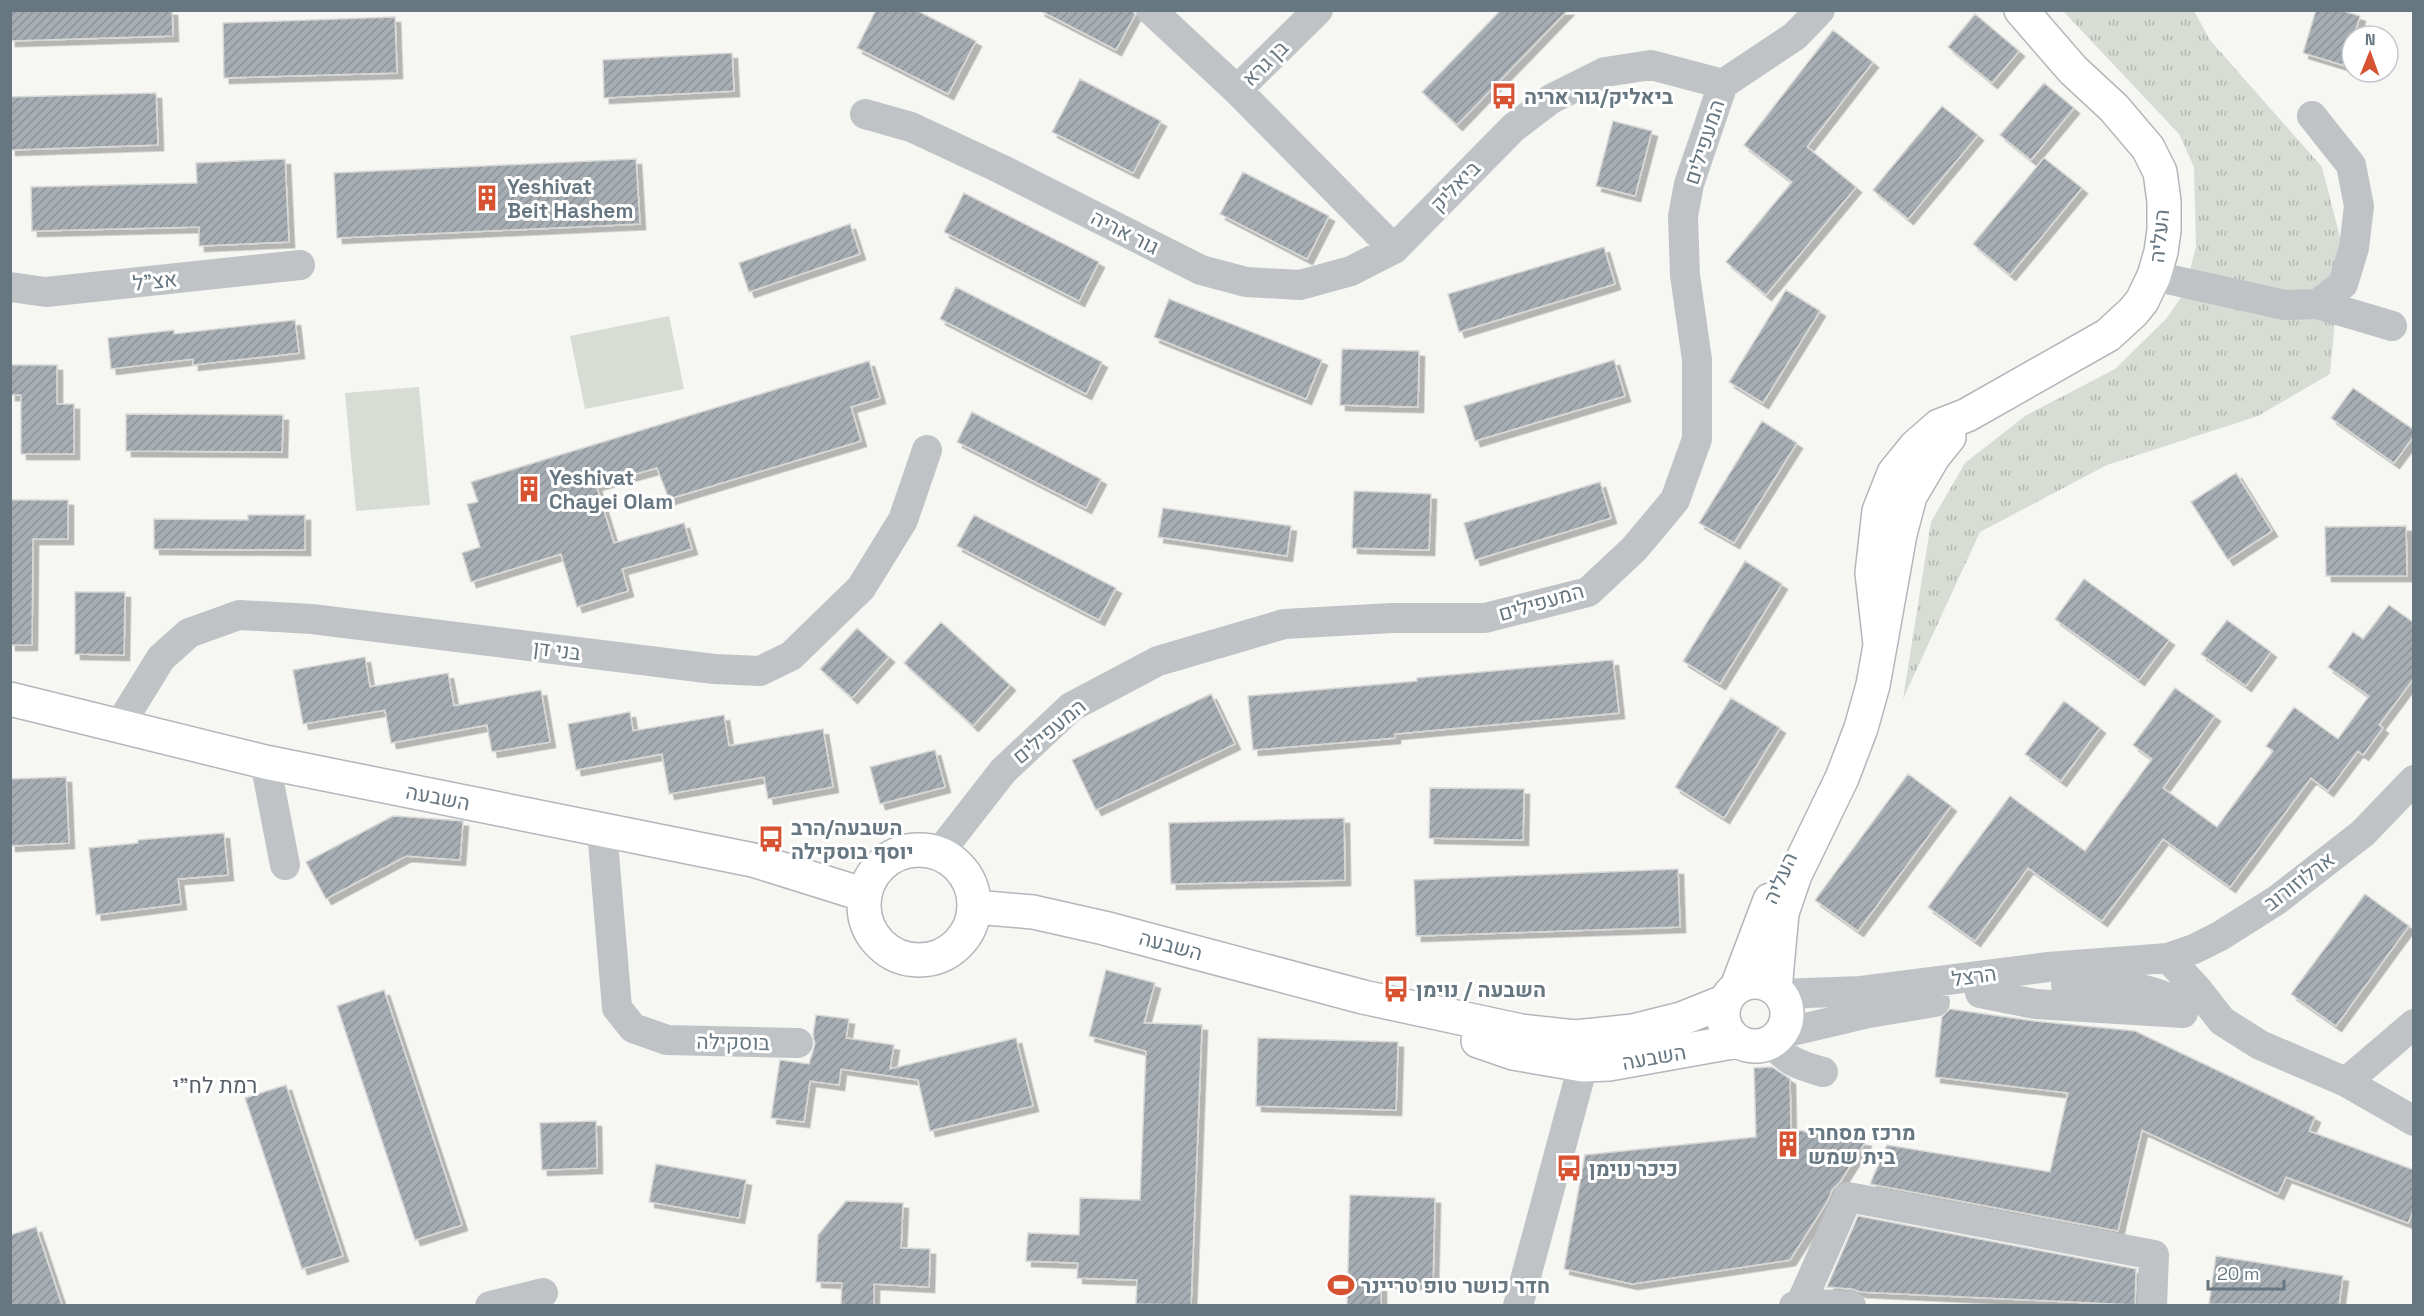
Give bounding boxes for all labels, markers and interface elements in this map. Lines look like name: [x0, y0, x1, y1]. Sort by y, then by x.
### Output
north arrow: [2340, 24, 2400, 84]
text: N: [2365, 29, 2376, 50]
street label: בן גרא: [1236, 34, 1294, 92]
bus stop icon: ביאליק/גור אריה: [1489, 81, 1519, 111]
place label: ביאליק/גור אריה: [1524, 83, 1674, 110]
street label: המעפילים: [1678, 96, 1730, 188]
street label: ביאליק: [1424, 155, 1486, 217]
place label: Yeshivat Beit Hashem: [507, 173, 633, 224]
building icon: Yeshivat Beit Hashem: [472, 183, 502, 213]
street label: גור אריה: [1087, 204, 1163, 260]
street label: העליה: [2143, 208, 2175, 264]
street label: אצ"ל: [131, 265, 179, 297]
place label: Yeshivat Chayei Olam: [549, 464, 673, 515]
building icon: Yeshivat Chayei Olam: [514, 474, 544, 504]
street label: המעפילים: [1495, 577, 1587, 627]
street label: בני דן: [532, 634, 582, 666]
street label: המעפילים: [1007, 692, 1091, 770]
street label: השבעה: [404, 778, 472, 816]
place label: השבעה/הרב יוסף בוסקילה: [791, 814, 914, 865]
bus stop icon: השבעה/הרב יוסף בוסקילה: [756, 824, 786, 854]
street label: ארלוזורוב: [2258, 846, 2340, 916]
street label: העליה: [1757, 848, 1803, 908]
street label: השבעה: [1136, 924, 1206, 966]
street label: הרצל: [1950, 960, 1998, 992]
bus stop icon: השבעה / נוימן: [1381, 974, 1411, 1004]
place label: השבעה / נוימן: [1416, 976, 1546, 1003]
street label: בוסקילה: [696, 1028, 770, 1056]
street label: השבעה: [1620, 1038, 1688, 1076]
district label: רמת לח"י: [173, 1071, 257, 1099]
place label: מרכז מסחרי בית שמש: [1808, 1119, 1916, 1170]
building icon: מרכז מסחרי בית שמש: [1773, 1129, 1803, 1159]
bus stop icon: כיכר נוימן: [1554, 1153, 1584, 1183]
place label: כיכר נוימן: [1589, 1155, 1678, 1182]
scale bar: [2208, 1253, 2284, 1291]
text: 20 m: [2217, 1262, 2260, 1285]
sports icon: חדר כושר טופ טריינר: [1326, 1270, 1356, 1300]
place label: חדר כושר טופ טריינר: [1361, 1272, 1550, 1299]

